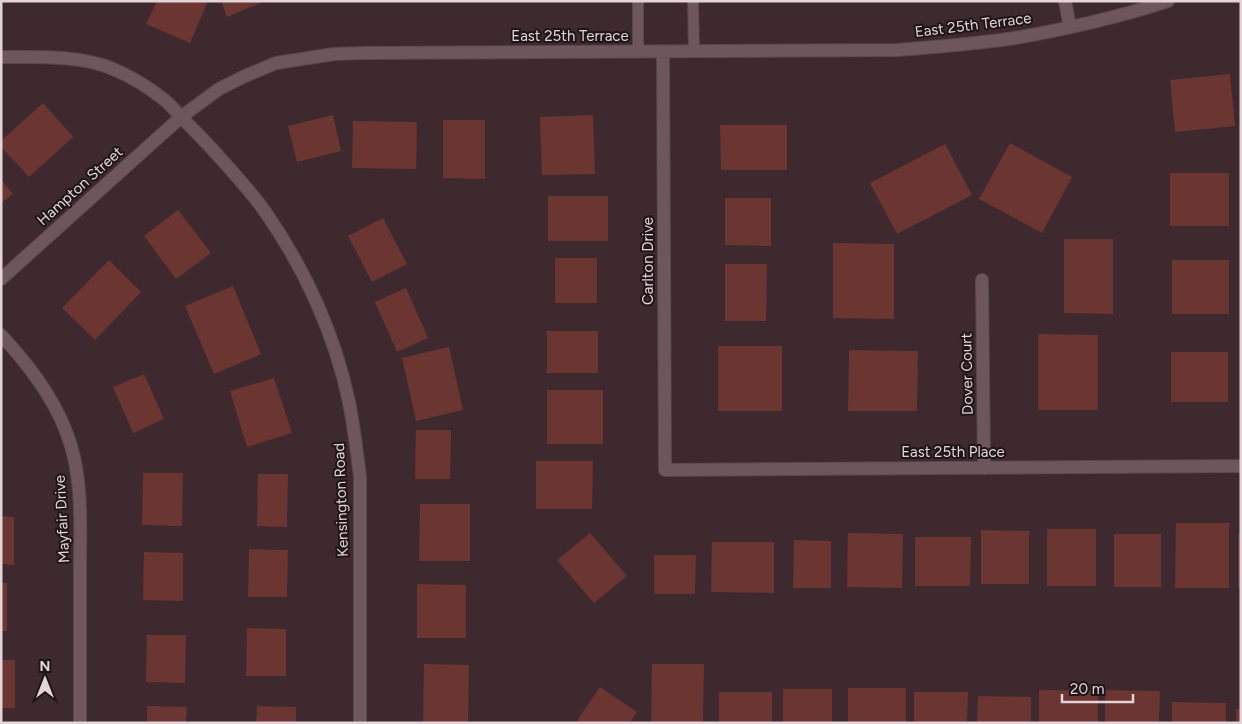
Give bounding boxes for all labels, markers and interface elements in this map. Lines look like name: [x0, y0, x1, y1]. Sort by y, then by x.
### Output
street label: East 25th Terrace: [914, 9, 1032, 41]
street label: East 25th Terrace: [511, 27, 629, 45]
street label: Hampton Street: [33, 143, 127, 229]
street label: Carlton Drive: [639, 217, 657, 305]
street label: Dover Court: [957, 333, 977, 415]
street label: Kensington Road: [330, 443, 352, 557]
street label: East 25th Place: [901, 443, 1005, 461]
street label: Mayfair Drive: [51, 474, 73, 564]
north arrow: [20, 654, 70, 704]
text: N: [40, 658, 50, 675]
scale bar: [1062, 672, 1133, 704]
text: 20 m: [1070, 680, 1104, 698]

